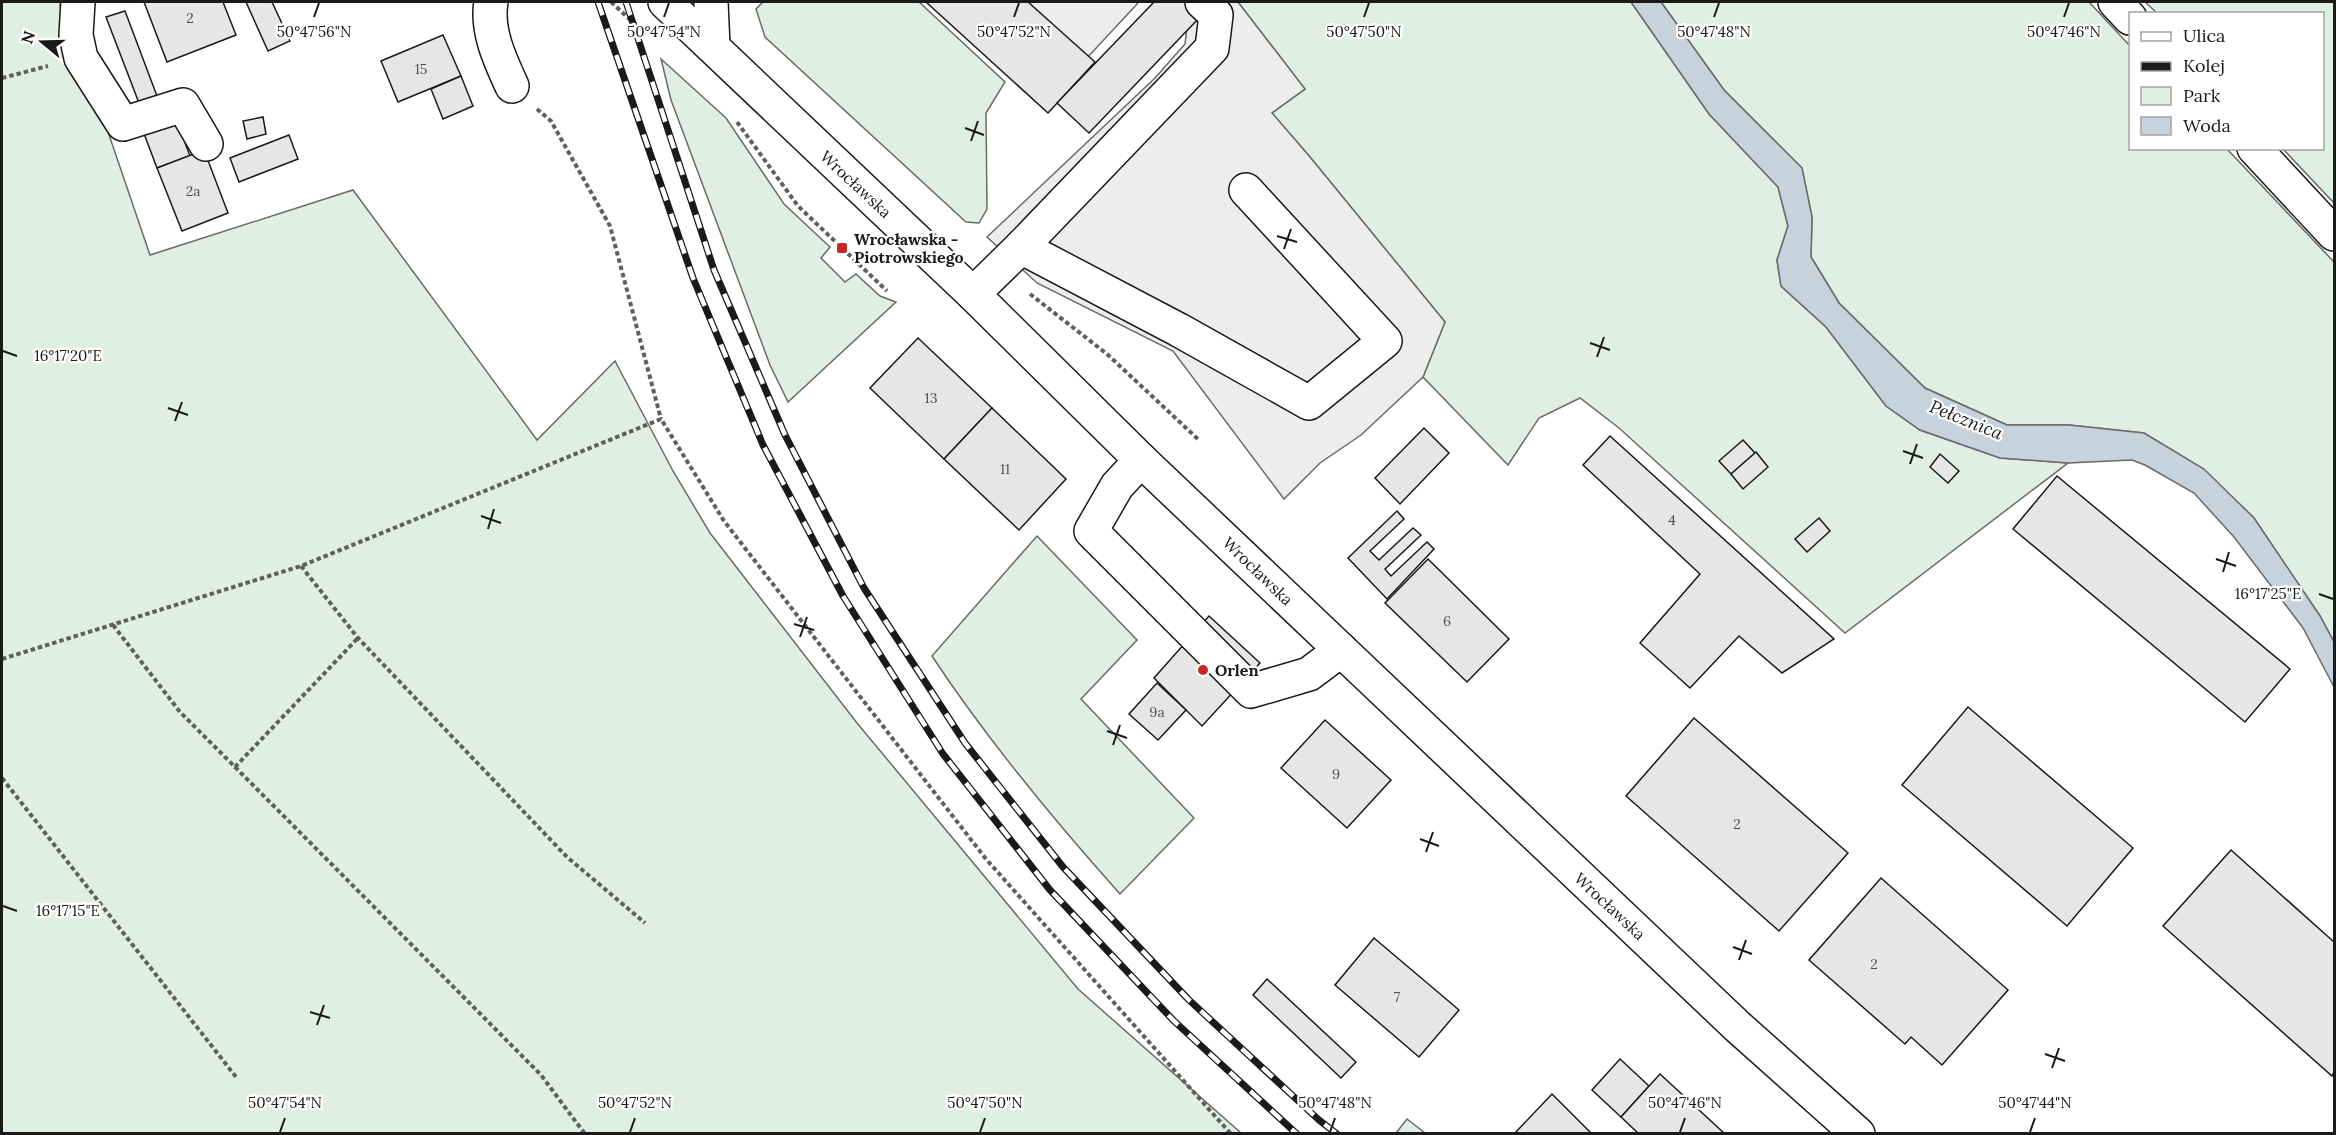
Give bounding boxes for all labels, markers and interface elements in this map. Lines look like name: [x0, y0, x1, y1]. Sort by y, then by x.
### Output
house number: 2: [186, 9, 194, 27]
north arrow: [12, 12, 72, 72]
legend: [2129, 12, 2324, 150]
text: 50°47'56"N: [277, 22, 351, 41]
text: 50°47'54"N: [627, 22, 701, 41]
text: 50°47'52"N: [977, 22, 1051, 41]
text: 50°47'50"N: [1326, 22, 1402, 41]
text: 50°47'48"N: [1677, 22, 1751, 41]
text: 50°47'46"N: [2027, 22, 2101, 41]
text: Ulica: [2183, 24, 2225, 47]
text: N: [16, 28, 39, 46]
text: Kolej: [2183, 54, 2225, 77]
house number: 15: [415, 60, 427, 78]
text: Park: [2183, 84, 2221, 107]
text: Woda: [2183, 114, 2231, 137]
street label: Wrocławska: [816, 146, 896, 222]
house number: 2a: [186, 182, 200, 200]
place label: Wrocławska - Piotrowskiego: [854, 229, 964, 267]
marker: Wrocławska - Piotrowskiego: [835, 241, 849, 255]
text: 16°17'20"E: [34, 346, 102, 365]
house number: 13: [925, 389, 938, 407]
water label: Pełcznica: [1926, 395, 2006, 445]
house number: 11: [1000, 460, 1010, 478]
house number: 4: [1668, 511, 1676, 529]
street label: Wrocławska: [1219, 533, 1297, 609]
text: 16°17'25"E: [2235, 584, 2301, 603]
house number: 6: [1443, 612, 1451, 630]
place label: Orlen: [1215, 660, 1259, 680]
marker: Orlen: [1196, 663, 1210, 677]
house number: 9a: [1149, 703, 1165, 721]
house number: 9: [1332, 765, 1340, 783]
house number: 2: [1733, 815, 1741, 833]
street label: Wrocławska: [1570, 868, 1650, 944]
text: 16°17'15"E: [36, 901, 100, 920]
house number: 2: [1870, 955, 1878, 973]
house number: 7: [1394, 988, 1401, 1006]
text: 50°47'54"N: [248, 1093, 322, 1112]
text: 50°47'52"N: [598, 1093, 672, 1112]
text: 50°47'50"N: [947, 1093, 1023, 1112]
text: 50°47'48"N: [1298, 1093, 1372, 1112]
text: 50°47'46"N: [1648, 1093, 1722, 1112]
text: 50°47'44"N: [1998, 1093, 2072, 1112]

